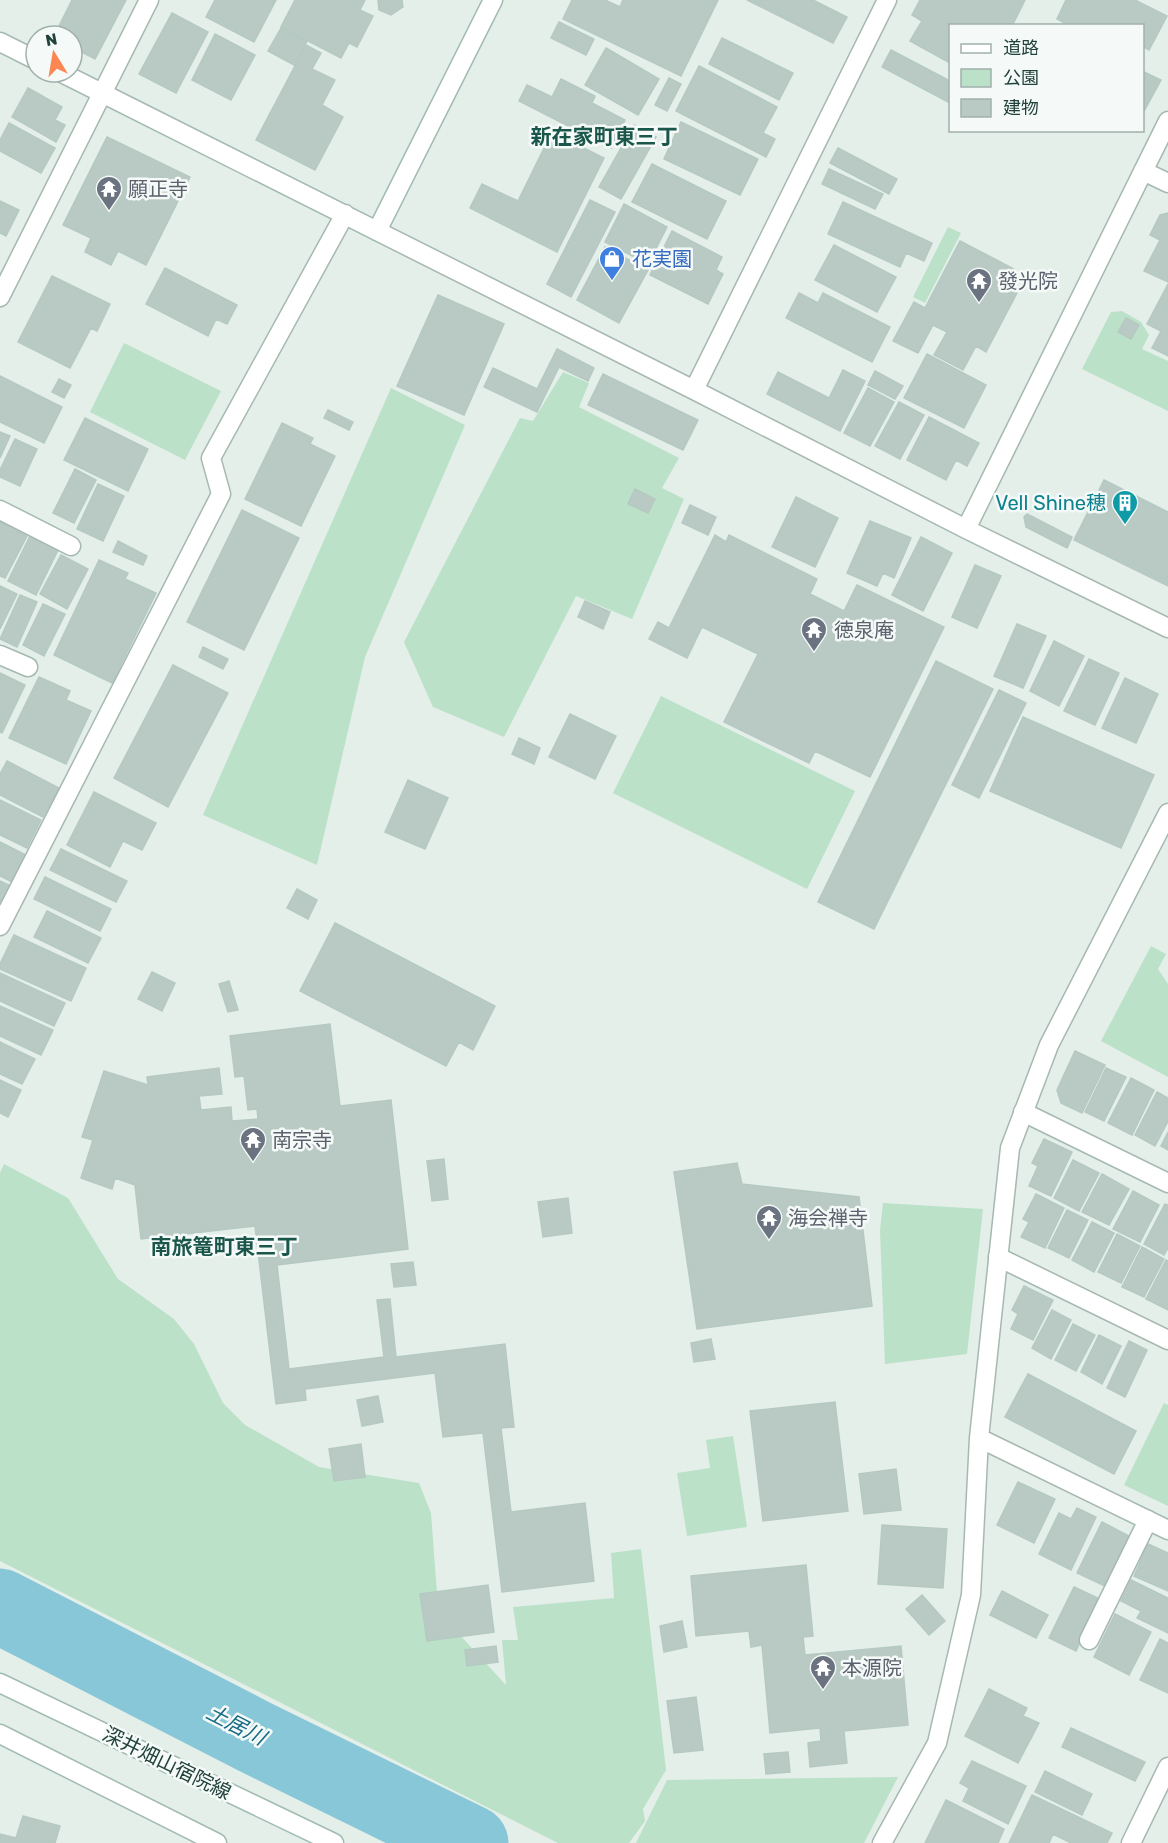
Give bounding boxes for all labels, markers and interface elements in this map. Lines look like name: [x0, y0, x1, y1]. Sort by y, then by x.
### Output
north arrow: [24, 24, 84, 84]
legend: [949, 24, 1144, 132]
text: N: [44, 29, 59, 50]
text: 道路: [1003, 37, 1039, 59]
text: 公園: [1003, 67, 1039, 89]
text: 建物: [1003, 97, 1039, 119]
district label: 新在家町東三丁: [531, 124, 678, 149]
temple icon: 願正寺: [94, 174, 124, 212]
place label: 願正寺: [128, 177, 188, 201]
shop icon: 花実園: [597, 244, 627, 282]
place label: 花実園: [632, 247, 692, 271]
temple icon: 發光院: [964, 266, 994, 304]
place label: 發光院: [998, 269, 1058, 293]
building icon: Vell Shine穂: [1110, 488, 1140, 526]
place label: Vell Shine穂: [995, 491, 1106, 515]
temple icon: 徳泉庵: [799, 615, 829, 653]
place label: 徳泉庵: [834, 618, 894, 642]
temple icon: 南宗寺: [238, 1125, 268, 1163]
place label: 南宗寺: [272, 1128, 332, 1152]
temple icon: 海会禅寺: [754, 1203, 784, 1241]
place label: 海会禅寺: [788, 1206, 868, 1230]
district label: 南旅篭町東三丁: [151, 1234, 298, 1259]
temple icon: 本源院: [808, 1653, 838, 1691]
place label: 本源院: [842, 1656, 902, 1680]
water label: 土居川: [202, 1699, 272, 1751]
street label: 深井畑山宿院線: [99, 1722, 235, 1804]

